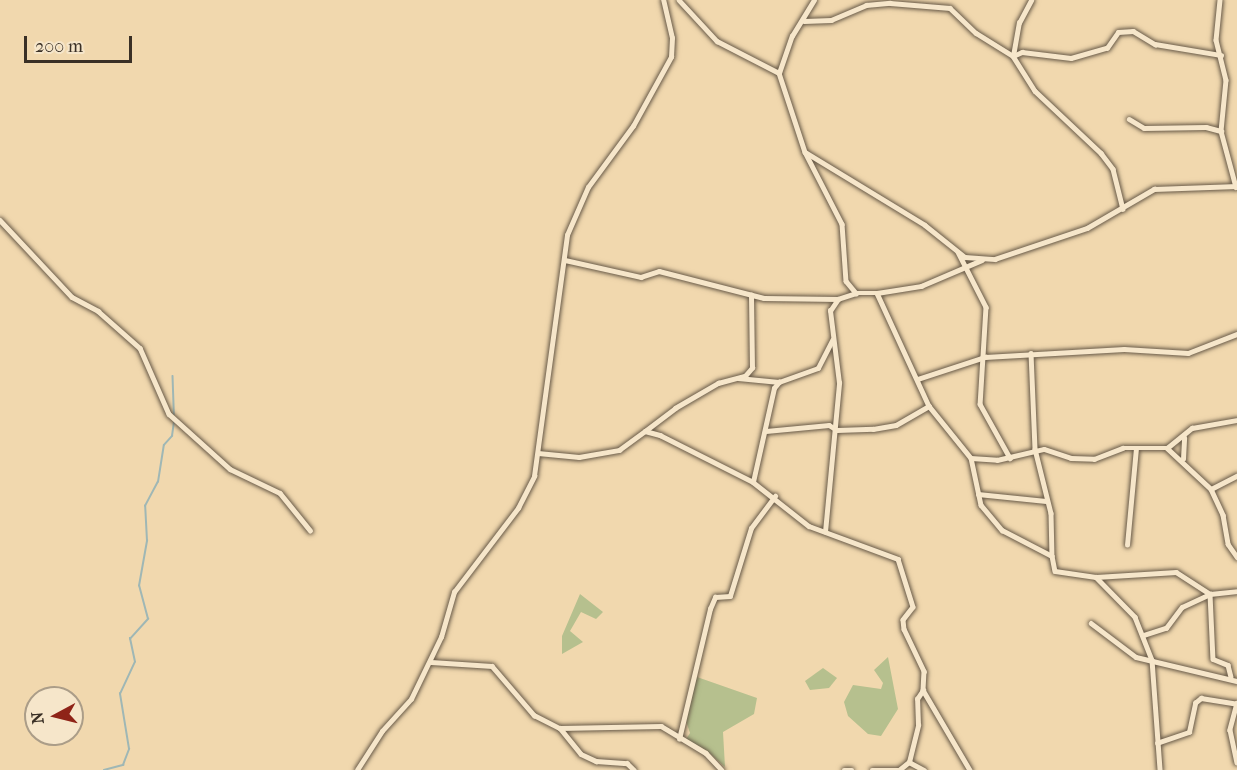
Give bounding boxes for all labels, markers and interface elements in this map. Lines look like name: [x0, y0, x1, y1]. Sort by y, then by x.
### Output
scale bar: [27, 24, 135, 62]
text: 200 m: [35, 36, 83, 57]
north arrow: [24, 686, 84, 746]
text: N: [27, 711, 48, 725]

